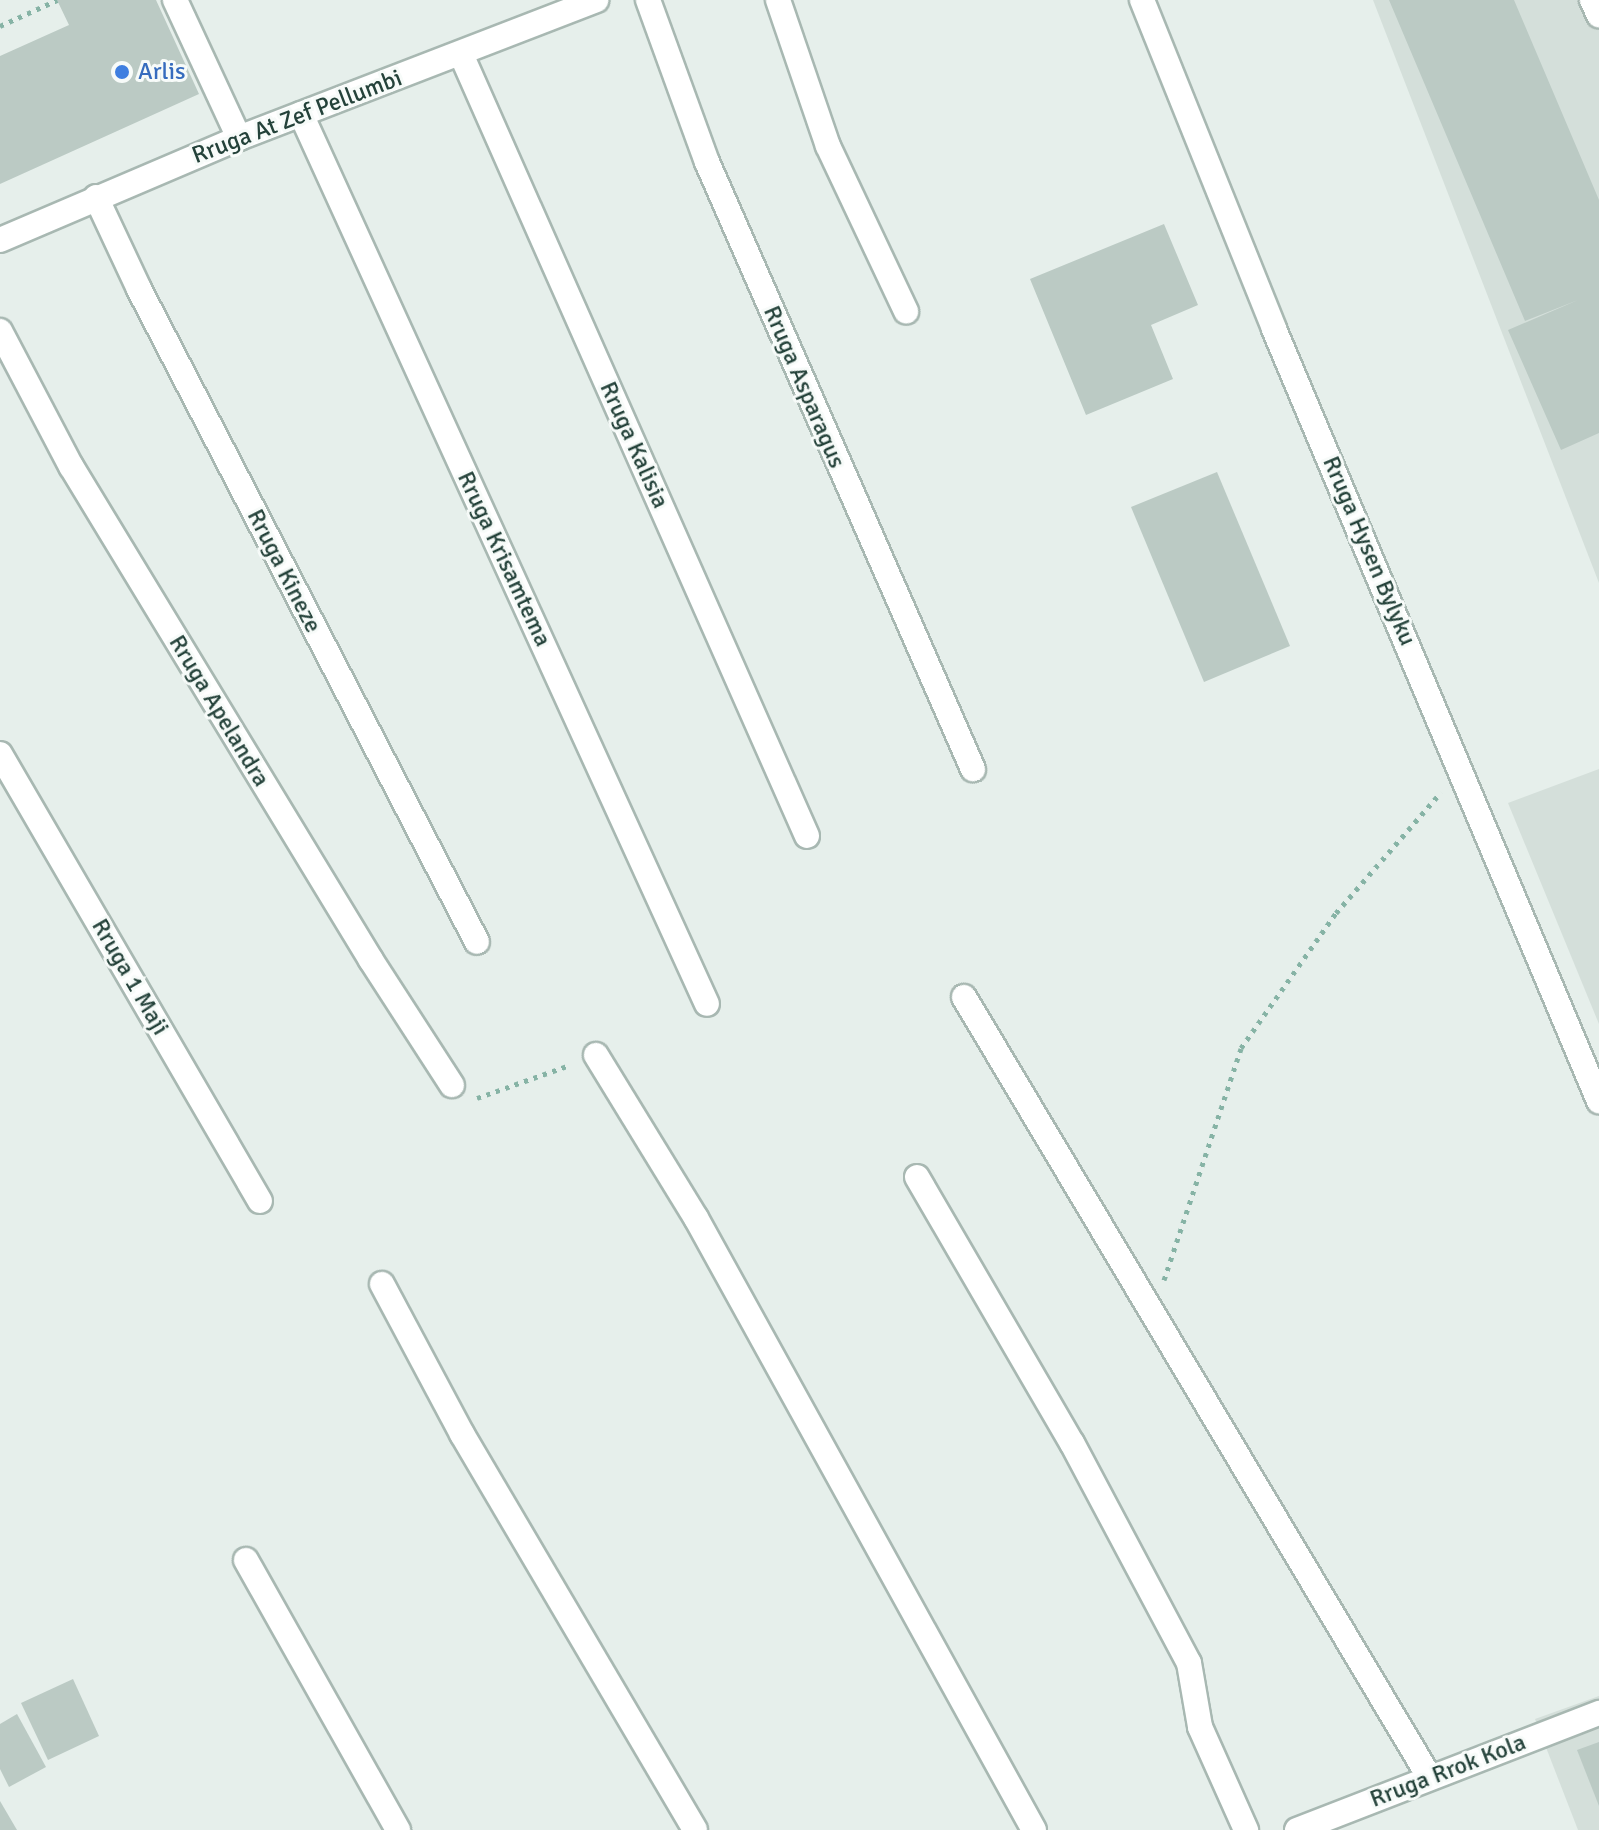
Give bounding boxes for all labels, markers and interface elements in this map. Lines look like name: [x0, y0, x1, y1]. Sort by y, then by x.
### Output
place label: Arlis: [138, 58, 185, 86]
marker: Arlis: [113, 63, 131, 81]
street label: Rruga At Zef Pellumbi: [188, 64, 406, 170]
street label: Rruga Asparagus: [757, 301, 851, 473]
street label: Rruga Kalisia: [593, 377, 675, 513]
street label: Rruga Hysen Bylyku: [1316, 452, 1422, 650]
street label: Rruga Krisamtema: [451, 467, 557, 651]
street label: Rruga Kineze: [241, 504, 327, 638]
street label: Rruga Apelandra: [162, 630, 276, 792]
street label: Rruga 1 Maji: [85, 914, 175, 1040]
street label: Rruga Rrok Kola: [1366, 1728, 1530, 1814]

